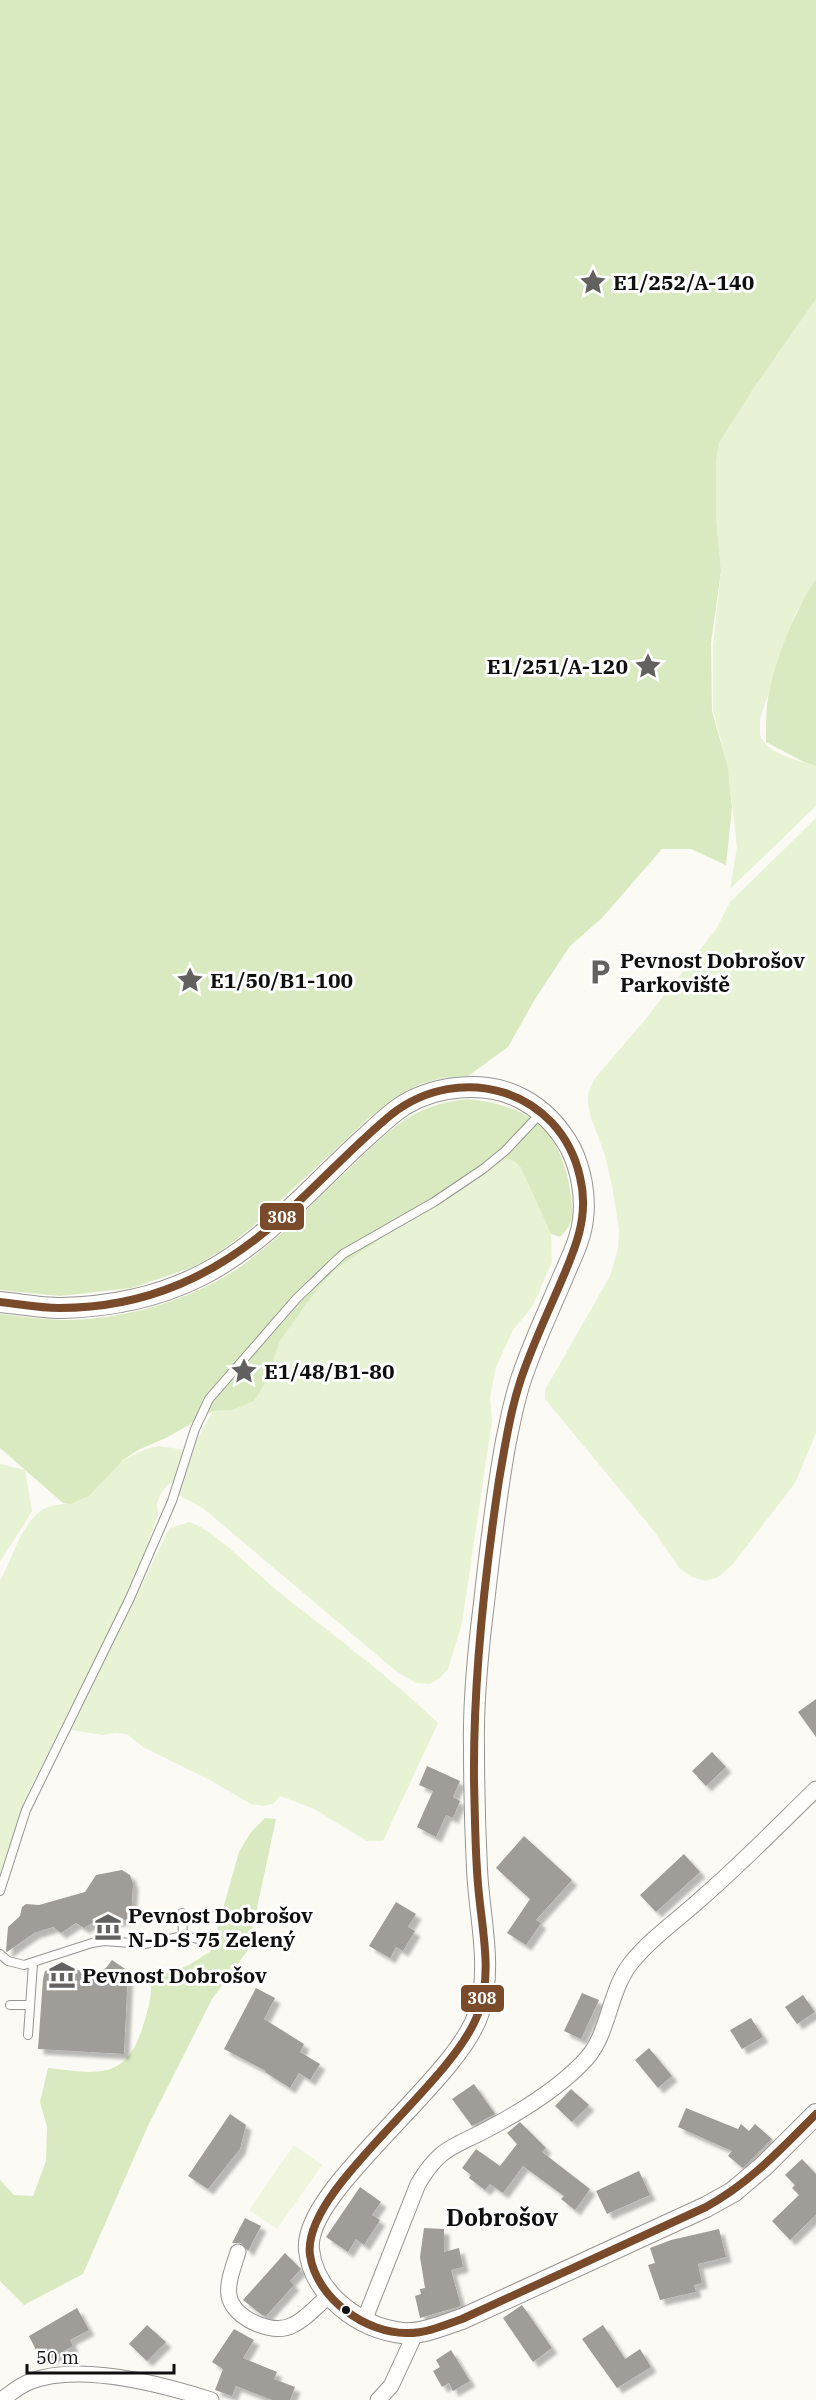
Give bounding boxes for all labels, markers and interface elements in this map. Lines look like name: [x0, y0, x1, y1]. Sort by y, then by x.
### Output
place icon: E1/252/A-140: [578, 267, 608, 297]
place label: E1/252/A-140: [613, 268, 754, 296]
place icon: E1/251/A-120: [633, 651, 663, 681]
place label: E1/251/A-120: [487, 652, 628, 680]
place label: Pevnost Dobrošov Parkoviště: [620, 946, 805, 998]
parking icon: Pevnost Dobrošov Parkoviště: [585, 957, 615, 987]
place icon: E1/50/B1-100: [175, 965, 205, 995]
place label: E1/50/B1-100: [210, 966, 353, 994]
line badge: 308: [259, 1202, 305, 1231]
text: 308: [268, 1207, 297, 1227]
place icon: E1/48/B1-80: [229, 1356, 259, 1386]
place label: E1/48/B1-80: [264, 1357, 395, 1385]
place label: Pevnost Dobrošov N-D-S 75 Zelený: [128, 1901, 313, 1953]
museum icon: Pevnost Dobrošov N-D-S 75 Zelený: [93, 1912, 123, 1942]
museum icon: Pevnost Dobrošov: [47, 1960, 77, 1990]
place label: Pevnost Dobrošov: [82, 1961, 267, 1989]
line badge: 308: [460, 1984, 505, 2013]
text: 308: [468, 1988, 497, 2008]
district label: Dobrošov: [446, 2201, 559, 2233]
unlabelled marker: [340, 2304, 352, 2316]
scale bar: [27, 2337, 174, 2375]
text: 50 m: [36, 2346, 79, 2369]

